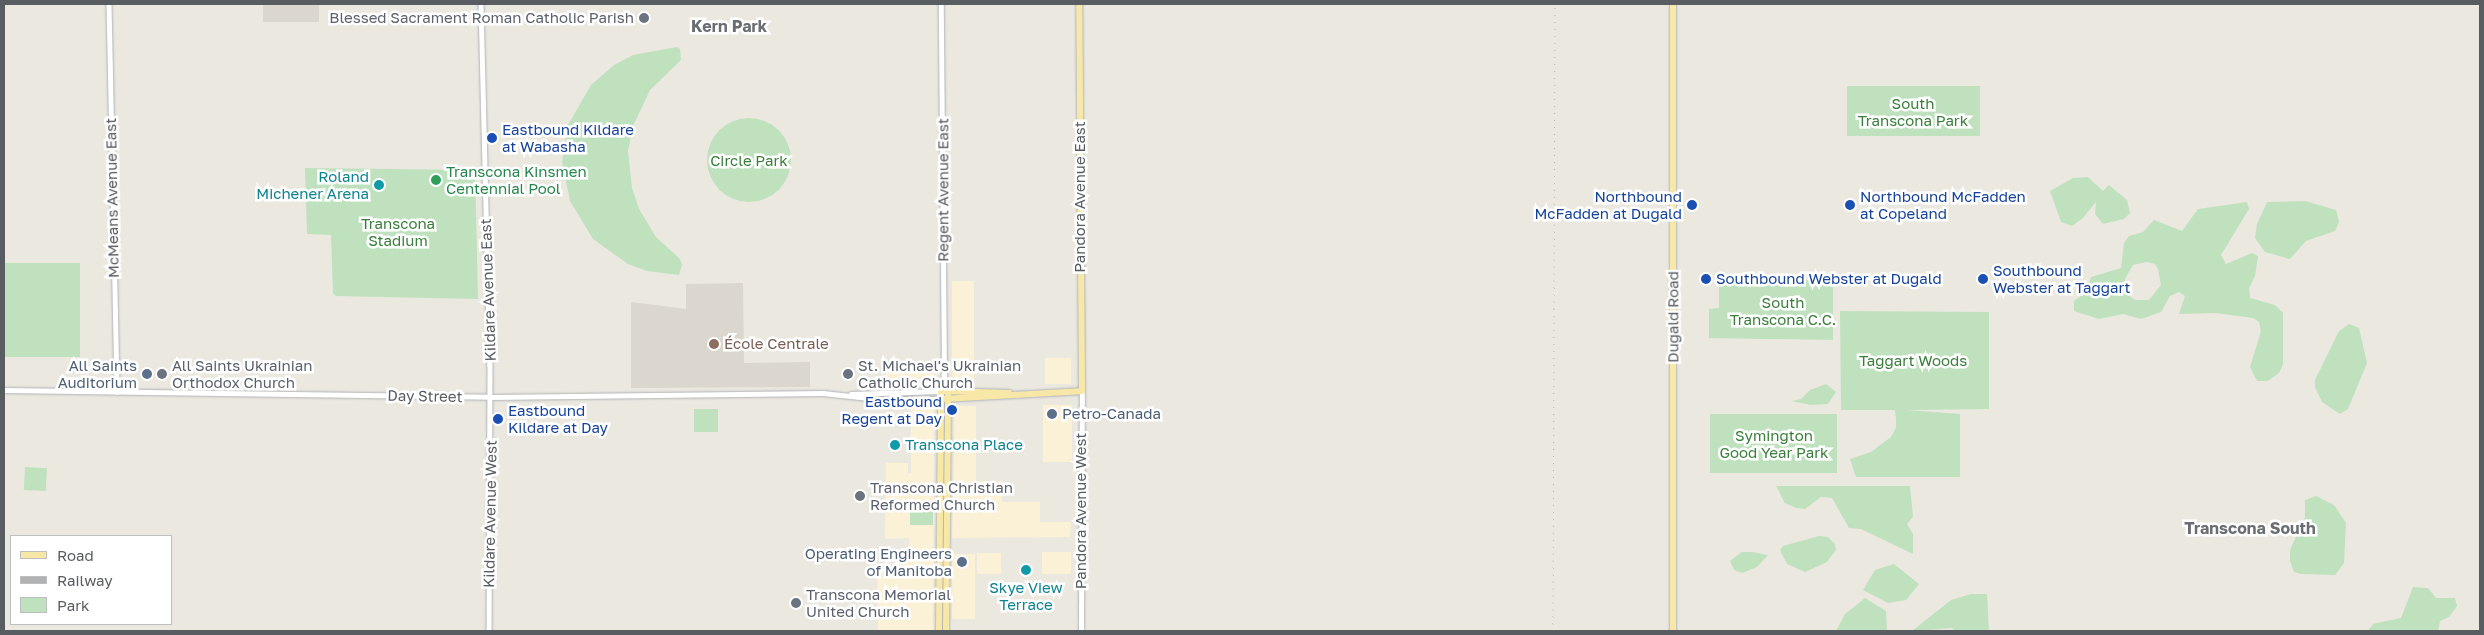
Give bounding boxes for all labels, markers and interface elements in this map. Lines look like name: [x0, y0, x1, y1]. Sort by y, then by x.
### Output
place label: Blessed Sacrament Roman Catholic Parish: [329, 9, 634, 27]
marker: Blessed Sacrament Roman Catholic Parish: [638, 12, 650, 24]
district label: Kern Park: [691, 16, 767, 36]
park label: South Transcona Park: [1858, 94, 1968, 129]
street label: McMeans Avenue East: [102, 118, 122, 278]
street label: Regent Avenue East: [934, 118, 952, 262]
place label: Eastbound Kildare at Wabasha: [502, 120, 634, 155]
street label: Pandora Avenue East: [1071, 121, 1089, 273]
marker: Eastbound Kildare at Wabasha: [486, 132, 498, 144]
park label: Circle Park: [710, 152, 788, 170]
place label: Transcona Kinsmen Centennial Pool: [446, 162, 587, 197]
place label: Roland Michener Arena: [256, 167, 369, 202]
marker: Transcona Kinsmen Centennial Pool: [430, 174, 442, 186]
marker: Roland Michener Arena: [373, 179, 385, 191]
place label: Northbound McFadden at Dugald: [1534, 187, 1682, 222]
place label: Northbound McFadden at Copeland: [1860, 187, 2026, 222]
marker: Northbound McFadden at Dugald: [1686, 199, 1698, 211]
marker: Northbound McFadden at Copeland: [1844, 199, 1856, 211]
park label: Transcona Stadium: [361, 214, 435, 249]
street label: Kildare Avenue East: [477, 218, 499, 362]
place label: Southbound Webster at Taggart: [1993, 261, 2131, 296]
place label: Southbound Webster at Dugald: [1716, 270, 1942, 288]
street label: Dugald Road: [1664, 271, 1682, 363]
marker: Southbound Webster at Dugald: [1700, 273, 1712, 285]
marker: Southbound Webster at Taggart: [1977, 273, 1989, 285]
park label: South Transcona C.C.: [1730, 293, 1836, 328]
place label: École Centrale: [724, 335, 829, 353]
marker: École Centrale: [708, 338, 720, 350]
park label: Taggart Woods: [1859, 352, 1967, 370]
place label: All Saints Auditorium: [58, 356, 137, 391]
place label: All Saints Ukrainian Orthodox Church: [172, 356, 313, 391]
place label: St. Michael's Ukrainian Catholic Church: [858, 356, 1021, 391]
marker: All Saints Auditorium: [141, 368, 153, 380]
marker: All Saints Ukrainian Orthodox Church: [156, 368, 168, 380]
marker: St. Michael's Ukrainian Catholic Church: [842, 368, 854, 380]
street label: Day Street: [387, 386, 463, 406]
place label: Eastbound Regent at Day: [841, 392, 942, 427]
place label: Eastbound Kildare at Day: [508, 401, 608, 436]
marker: Eastbound Regent at Day: [946, 404, 958, 416]
place label: Petro-Canada: [1062, 405, 1161, 423]
marker: Petro-Canada: [1046, 408, 1058, 420]
marker: Eastbound Kildare at Day: [492, 413, 504, 425]
park label: Symington Good Year Park: [1719, 426, 1829, 461]
street label: Pandora Avenue West: [1072, 433, 1090, 589]
place label: Transcona Place: [905, 436, 1023, 454]
marker: Transcona Place: [889, 439, 901, 451]
street label: Kildare Avenue West: [480, 440, 500, 588]
place label: Transcona Christian Reformed Church: [870, 478, 1013, 513]
marker: Transcona Christian Reformed Church: [854, 490, 866, 502]
district label: Transcona South: [2184, 518, 2316, 538]
legend: [10, 535, 172, 625]
place label: Operating Engineers of Manitoba: [805, 544, 952, 579]
text: Road: [57, 546, 94, 564]
marker: Operating Engineers of Manitoba: [956, 556, 968, 568]
marker: Skye View Terrace: [1020, 564, 1032, 576]
text: Railway: [57, 571, 113, 589]
place label: Skye View Terrace: [989, 578, 1063, 613]
place label: Transcona Memorial United Church: [806, 585, 951, 620]
text: Park: [57, 596, 89, 614]
marker: Transcona Memorial United Church: [790, 597, 802, 609]

